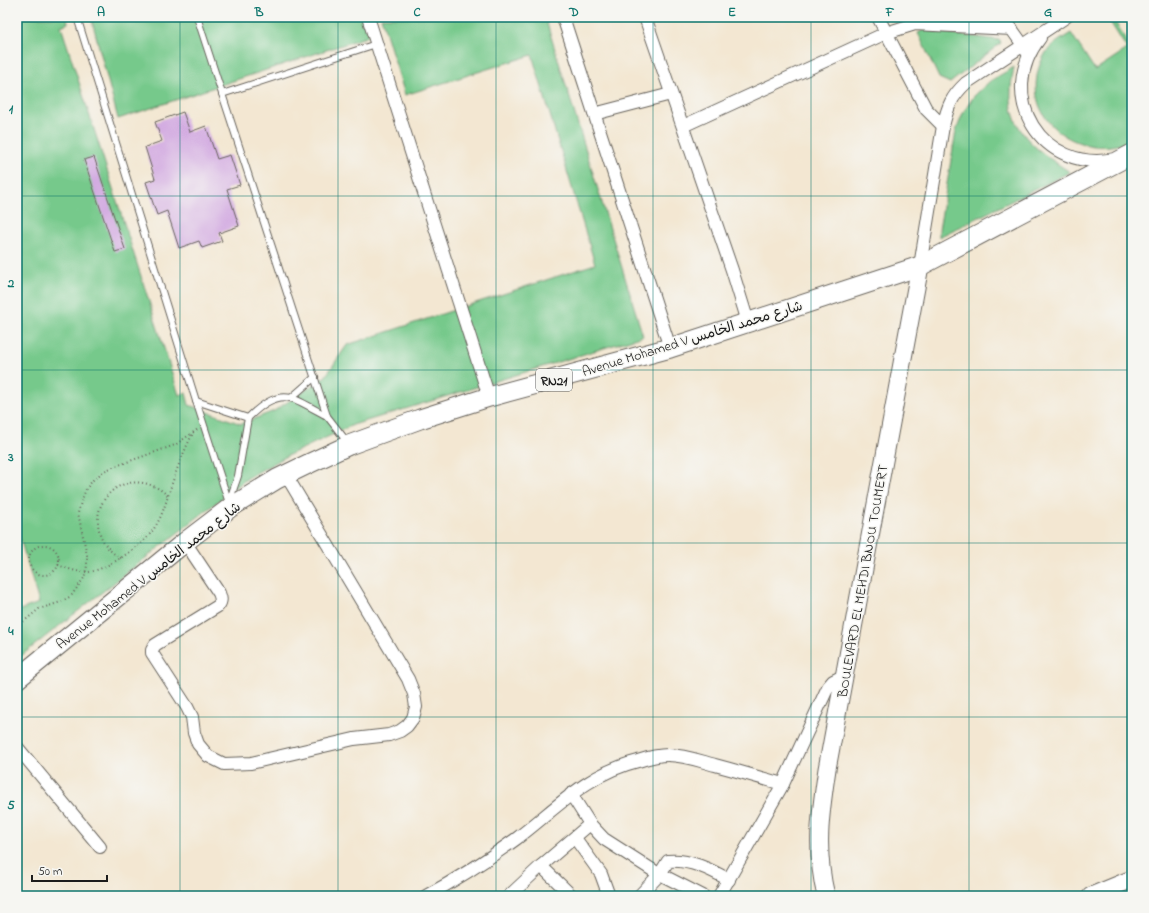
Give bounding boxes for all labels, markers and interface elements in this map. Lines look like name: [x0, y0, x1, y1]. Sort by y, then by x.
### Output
text: A: [97, 3, 105, 22]
text: B: [254, 3, 264, 22]
text: C: [413, 3, 421, 22]
text: D: [568, 3, 579, 22]
text: E: [728, 3, 736, 22]
text: F: [885, 3, 895, 22]
text: G: [1044, 3, 1052, 22]
text: 1: [9, 100, 14, 119]
text: 2: [7, 274, 15, 293]
street label: Avenue Mohamed V شارع محمد الخامس: [580, 296, 805, 383]
road number: RN21: [536, 369, 572, 391]
text: 3: [7, 448, 14, 467]
street label: BOULEVARD EL MEHDI BNOU TOUMERT: [832, 463, 894, 700]
street label: Avenue Mohamed V شارع محمد الخامس: [52, 497, 246, 655]
text: 4: [7, 622, 14, 641]
text: 5: [7, 796, 15, 815]
scale bar: [32, 857, 107, 883]
text: 50 m: [38, 863, 62, 881]

